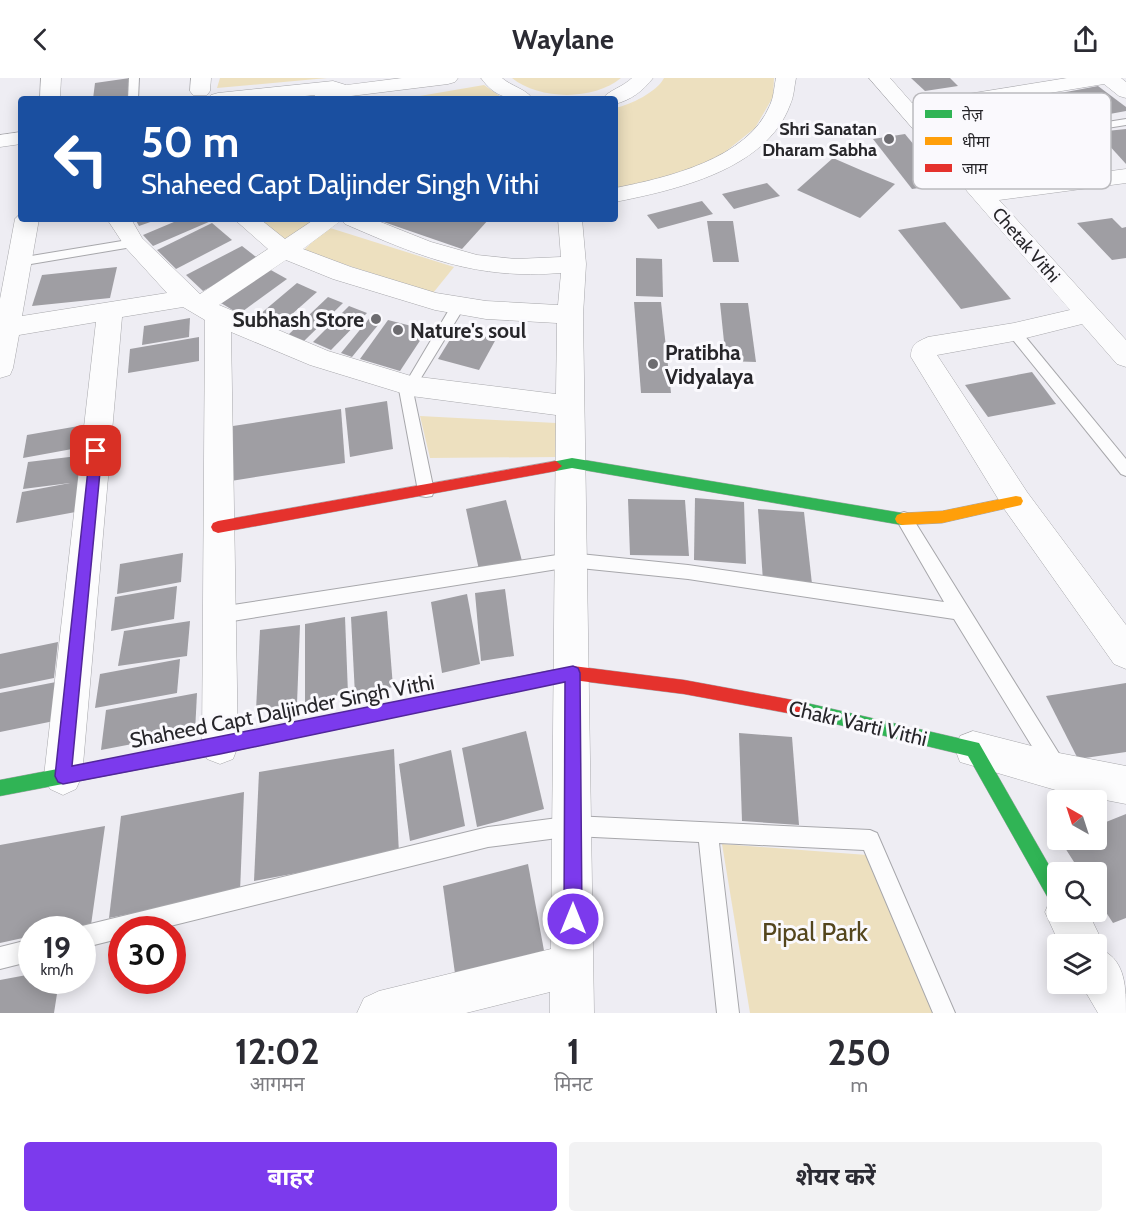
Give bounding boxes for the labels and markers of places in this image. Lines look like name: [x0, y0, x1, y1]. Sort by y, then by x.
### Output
place label: Shri Sanatan Dharam Sabha: [762, 118, 877, 161]
marker: Shri Sanatan Dharam Sabha: [882, 132, 896, 146]
place label: Subhash Store: [232, 307, 364, 332]
marker: Subhash Store: [369, 312, 383, 326]
place label: Nature's soul: [410, 318, 527, 343]
marker: Nature's soul: [391, 323, 405, 337]
place label: Pratibha Vidyalaya: [665, 340, 754, 389]
marker: Pratibha Vidyalaya: [646, 357, 660, 371]
pin: [70, 425, 121, 476]

